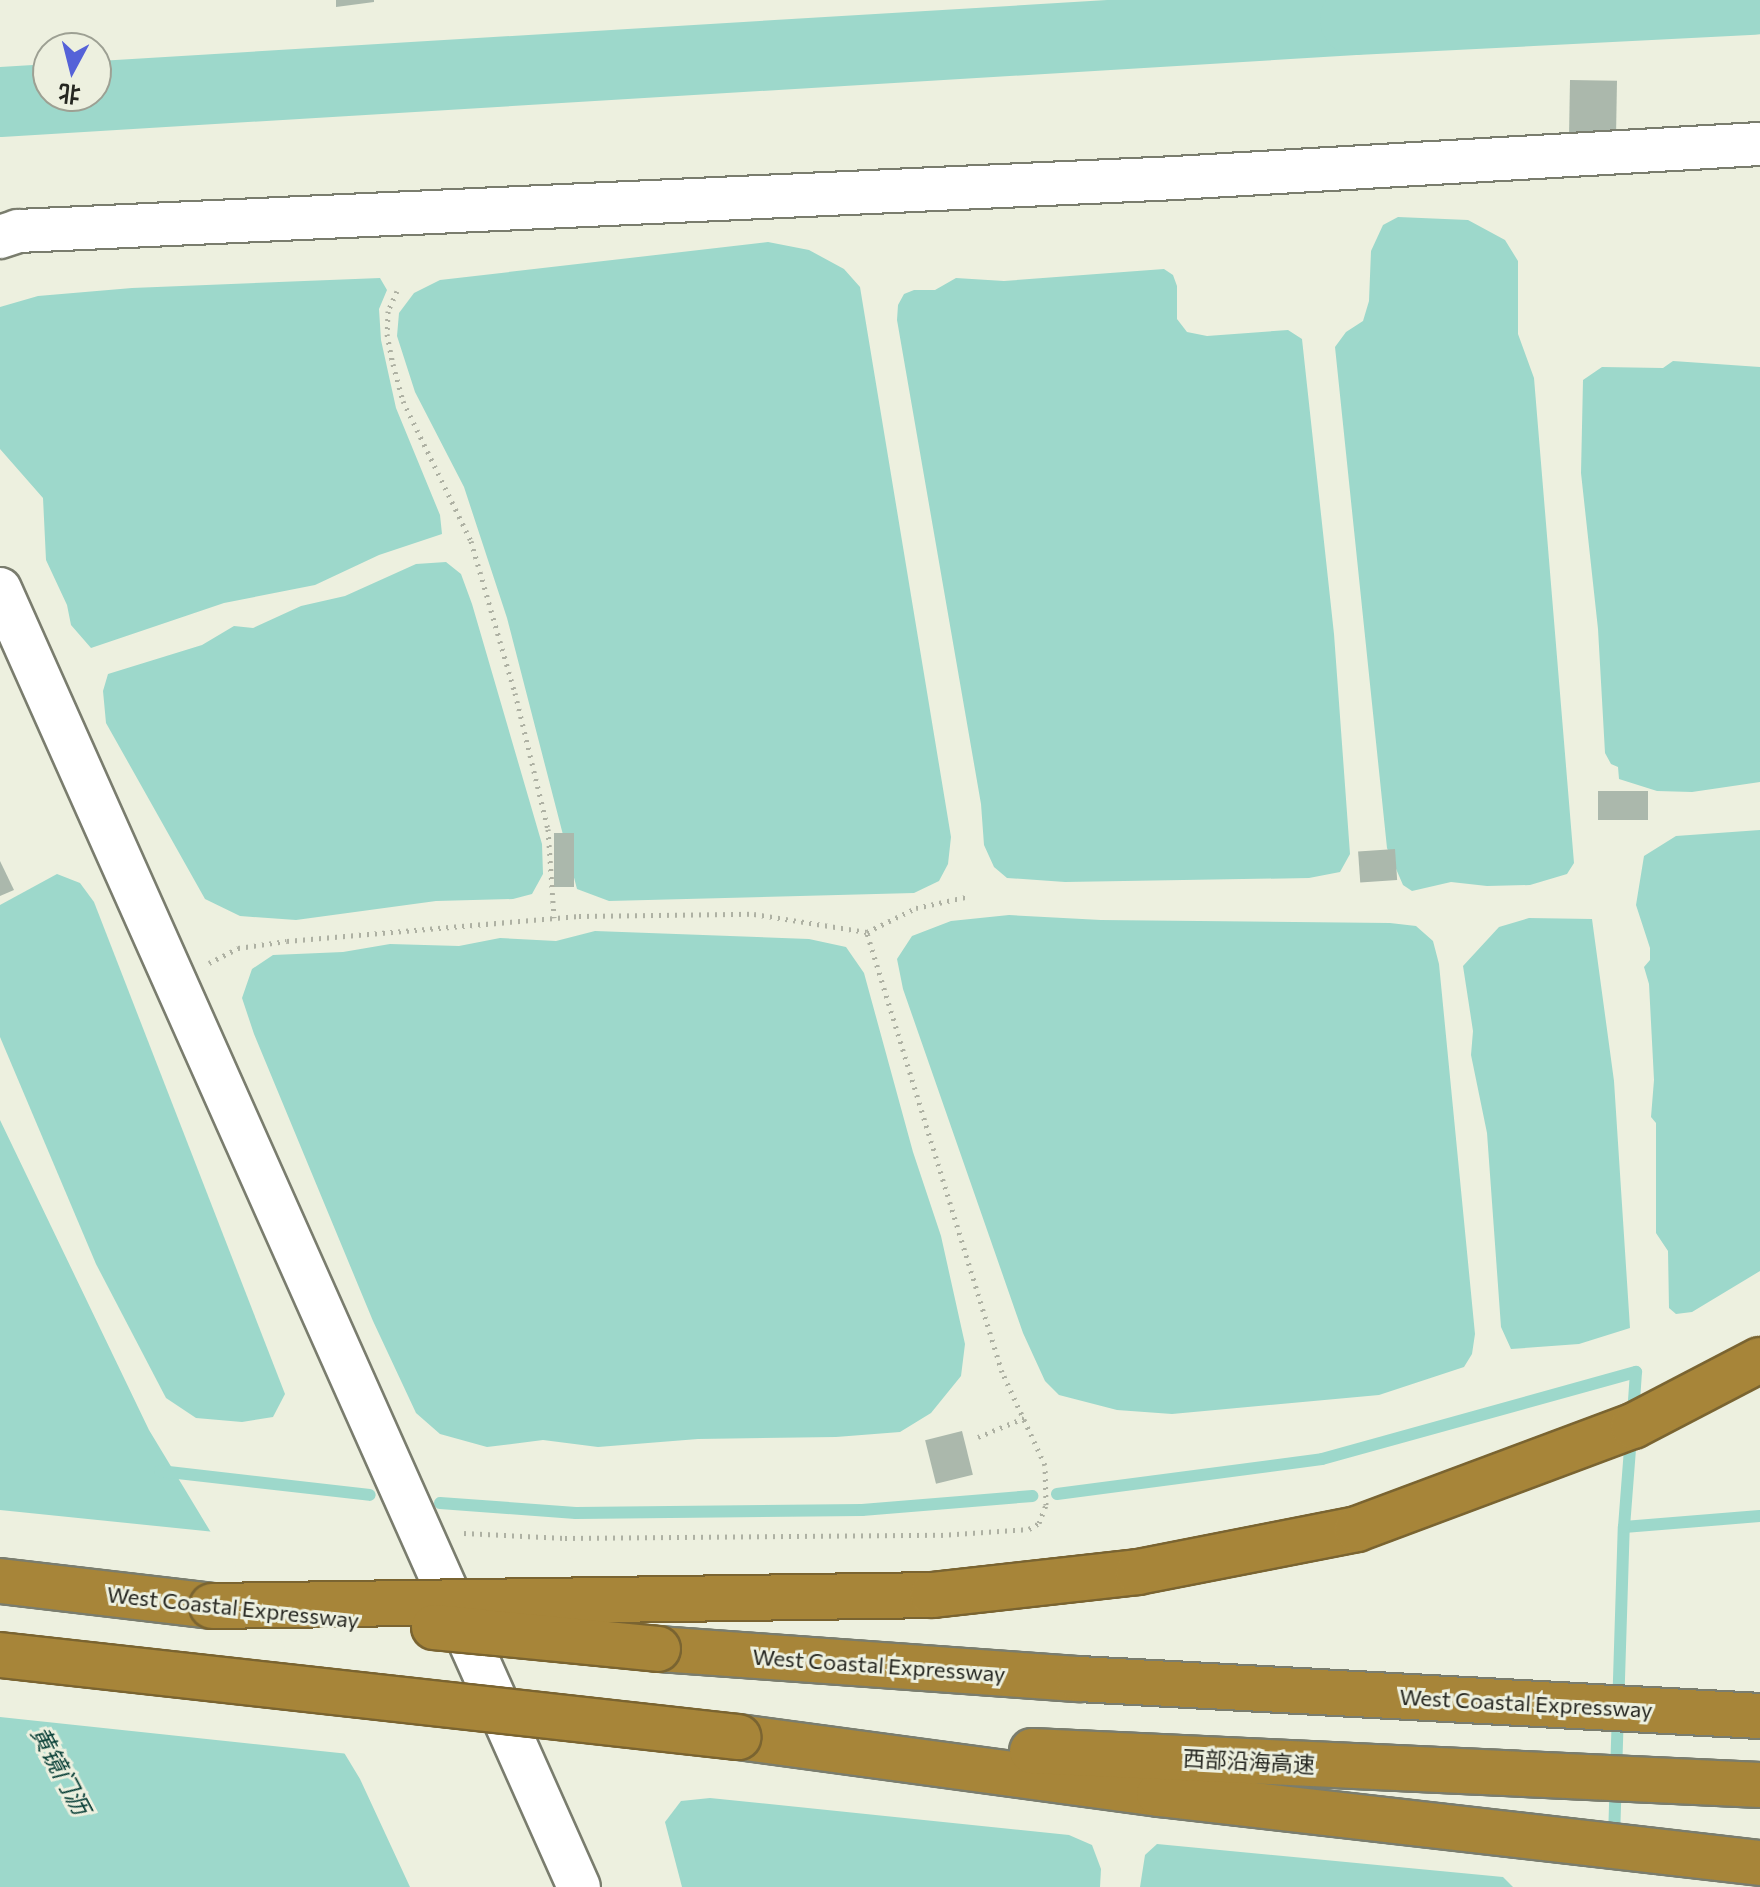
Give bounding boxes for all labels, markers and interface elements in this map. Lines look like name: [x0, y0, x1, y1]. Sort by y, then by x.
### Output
north arrow: [32, 32, 112, 112]
text: 北: [57, 80, 82, 109]
street label: West Coastal Expressway: [106, 1581, 360, 1633]
street label: West Coastal Expressway: [752, 1643, 1006, 1687]
street label: West Coastal Expressway: [1399, 1683, 1653, 1723]
water label: 黄镜门沥: [26, 1721, 96, 1819]
street label: 西部沿海高速: [1182, 1744, 1316, 1778]

